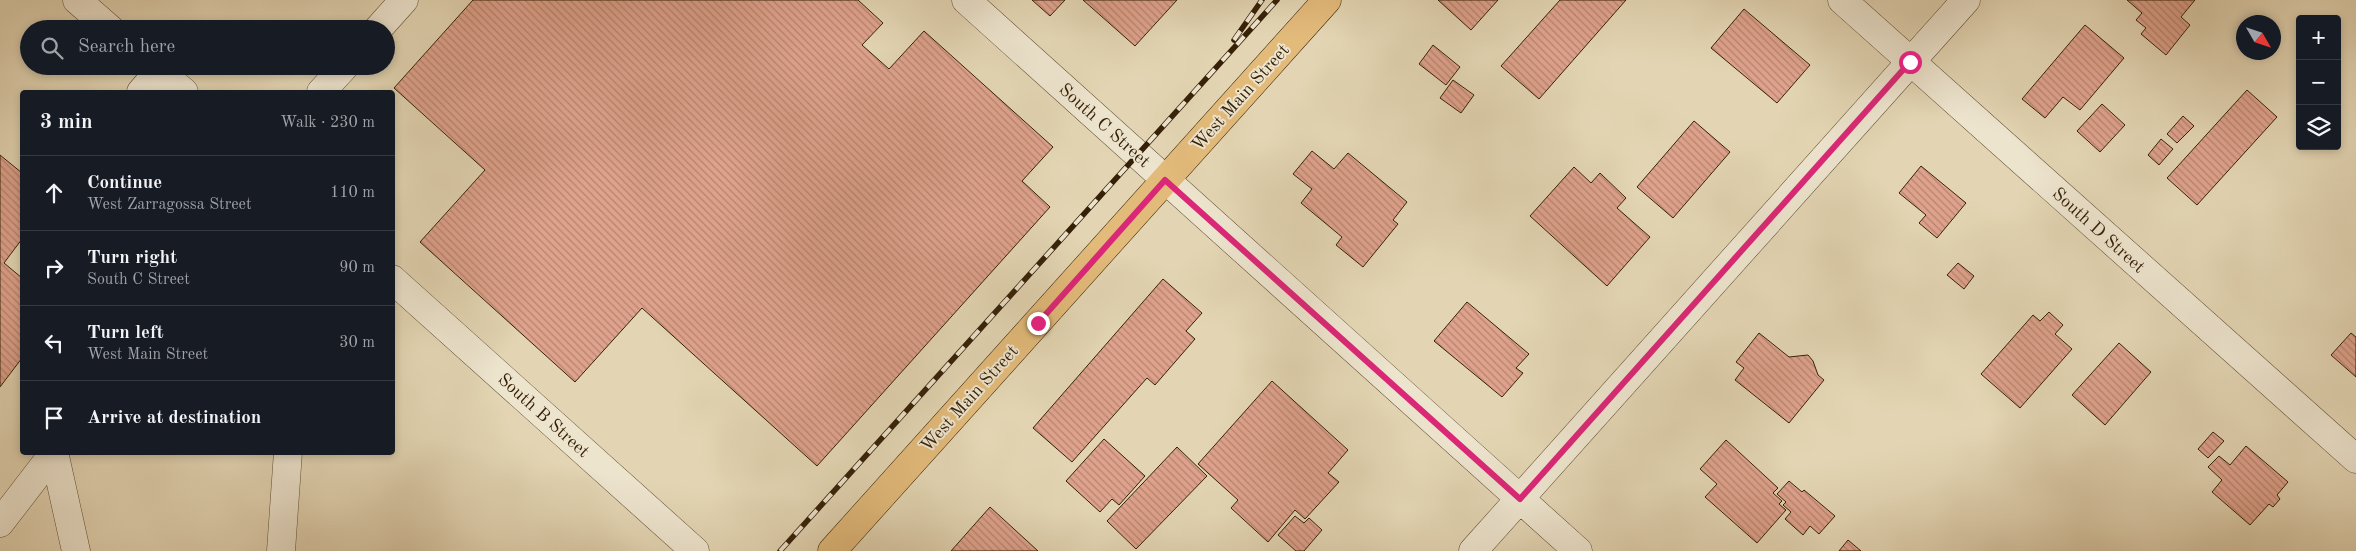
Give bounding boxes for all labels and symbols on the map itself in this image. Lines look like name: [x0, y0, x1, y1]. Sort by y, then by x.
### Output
north arrow: [2236, 15, 2281, 60]
street label: West Main Street: [1188, 41, 1293, 154]
route start: [1899, 51, 1922, 74]
street label: South C Street: [1055, 80, 1153, 171]
street label: South D Street: [2049, 185, 2148, 277]
route end: [1027, 312, 1050, 335]
street label: West Main Street: [917, 342, 1022, 455]
street label: South B Street: [494, 370, 592, 461]

